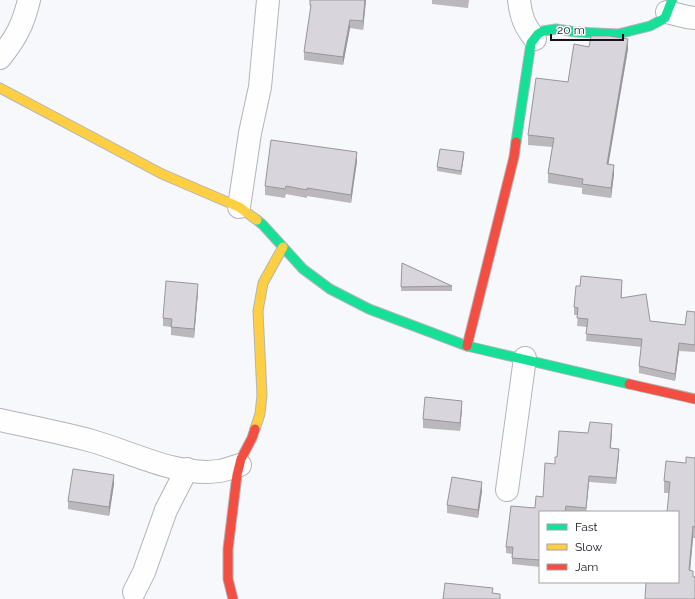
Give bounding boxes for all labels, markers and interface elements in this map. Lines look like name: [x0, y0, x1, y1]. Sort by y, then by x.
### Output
scale bar: [551, 16, 623, 42]
text: 20 m: [557, 23, 585, 37]
legend: [539, 511, 679, 583]
text: Fast: [575, 520, 598, 534]
text: Slow: [575, 540, 602, 554]
text: Jam: [575, 560, 598, 574]

